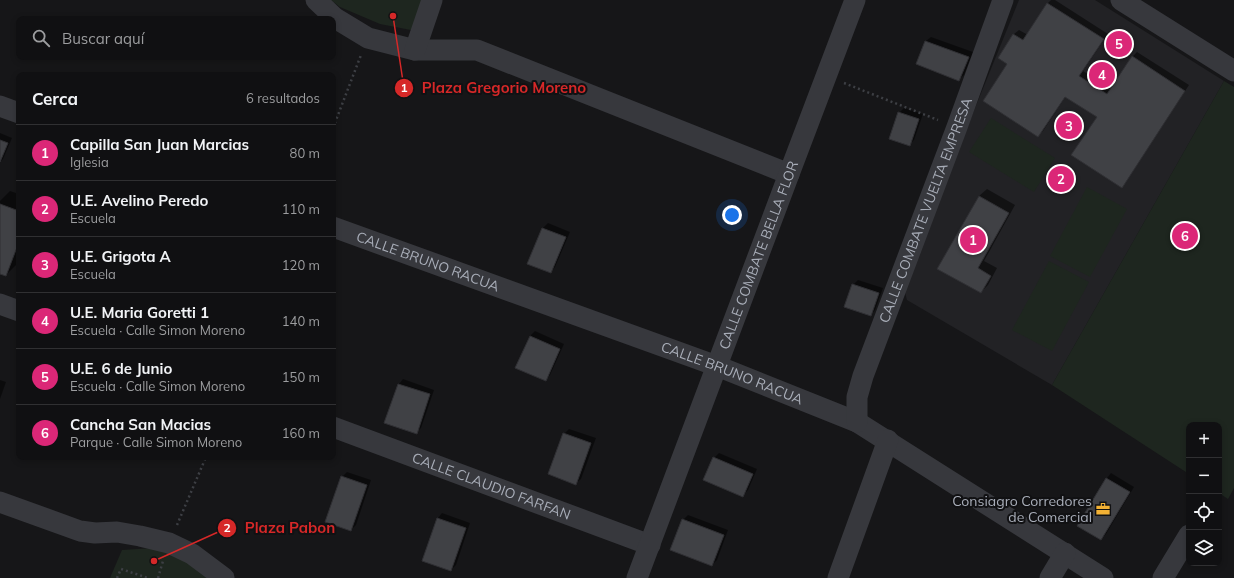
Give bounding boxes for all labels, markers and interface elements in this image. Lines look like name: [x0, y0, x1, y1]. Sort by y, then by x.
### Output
search box: [16, 16, 336, 60]
icon: search: [30, 27, 52, 49]
text: Buscar aquí: [62, 29, 144, 48]
pin: 5: [1106, 29, 1132, 59]
pin: 4: [1089, 60, 1115, 90]
callout: Plaza Gregorio Moreno: [394, 75, 594, 102]
text: Plaza Gregorio Moreno: [422, 78, 586, 97]
text: 1: [400, 80, 408, 95]
text: Cerca: [32, 88, 78, 109]
text: 6 resultados: [246, 90, 320, 106]
street label: CALLE COMBATE VUELTA EMPRESA: [875, 94, 976, 325]
pin: 3: [1056, 111, 1082, 141]
text: Capilla San Juan Marcias: [70, 135, 249, 154]
text: 1: [41, 145, 49, 161]
text: 80 m: [290, 145, 320, 161]
text: Iglesia: [70, 154, 109, 170]
street label: CALLE COMBATE BELLA FLOR: [715, 158, 802, 352]
pin: 2: [1048, 164, 1074, 194]
text: U.E. Avelino Peredo: [70, 191, 208, 210]
text: 2: [41, 201, 49, 217]
text: 110 m: [282, 201, 320, 217]
your location: [722, 205, 742, 225]
text: Escuela: [70, 210, 116, 226]
pin: 6: [1172, 221, 1198, 251]
pin: 1: [960, 225, 986, 255]
street label: CALLE BRUNO RACUA: [354, 227, 503, 296]
text: U.E. Grigota A: [70, 247, 171, 266]
text: 3: [41, 257, 49, 273]
text: 120 m: [282, 257, 320, 273]
text: Escuela: [70, 266, 116, 282]
text: U.E. Maria Goretti 1: [70, 303, 209, 322]
text: 4: [41, 313, 49, 329]
text: 140 m: [282, 313, 320, 329]
text: Escuela · Calle Simon Moreno: [70, 322, 245, 338]
street label: CALLE BRUNO RACUA: [659, 338, 806, 409]
text: U.E. 6 de Junio: [70, 359, 172, 378]
text: 5: [41, 369, 49, 385]
text: 150 m: [282, 369, 320, 385]
text: Escuela · Calle Simon Moreno: [70, 378, 245, 394]
text: Cancha San Macias: [70, 415, 211, 434]
map controls: [1186, 422, 1222, 566]
button: +: [1186, 422, 1222, 458]
text: 6: [41, 425, 49, 441]
text: 160 m: [282, 425, 320, 441]
text: Parque · Calle Simon Moreno: [70, 434, 242, 450]
street label: CALLE CLAUDIO FARFAN: [410, 448, 573, 524]
button: −: [1186, 458, 1222, 494]
place label: Consiagro Corredores de Comercial: [952, 492, 1092, 526]
button: locate: [1186, 494, 1222, 530]
office icon: Consiagro Corredores de Comercial: [1095, 501, 1111, 517]
callout: Plaza Pabon: [217, 515, 343, 542]
text: Plaza Pabon: [245, 518, 335, 537]
text: 2: [223, 520, 231, 535]
button: layers: [1186, 530, 1222, 566]

